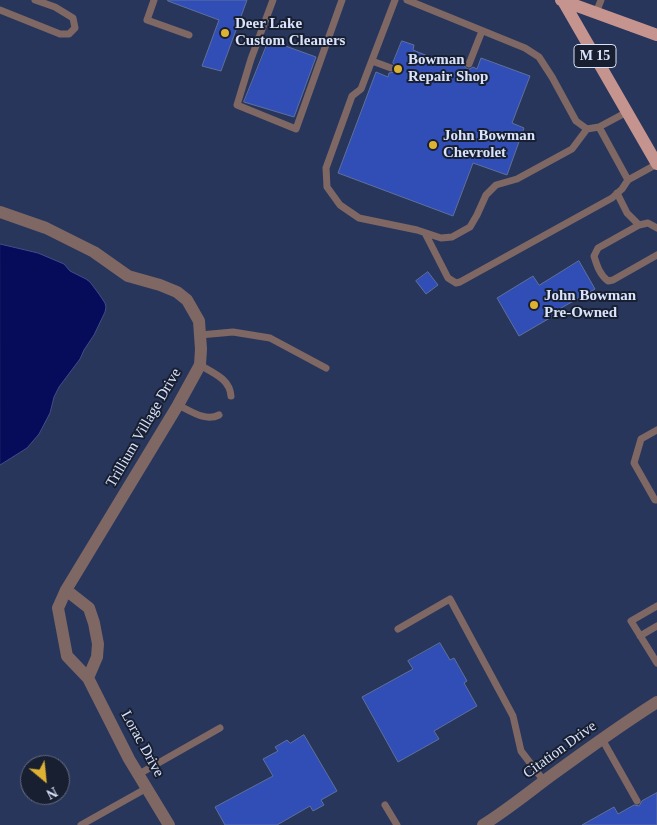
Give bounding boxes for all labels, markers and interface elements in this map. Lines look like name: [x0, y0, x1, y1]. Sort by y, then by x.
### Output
place label: Deer Lake Custom Cleaners: [235, 15, 345, 50]
marker: Deer Lake Custom Cleaners: [219, 27, 231, 39]
road number: M 15: [574, 44, 616, 68]
place label: Bowman Repair Shop: [408, 51, 488, 86]
marker: Bowman Repair Shop: [392, 63, 404, 75]
place label: John Bowman Chevrolet: [443, 127, 535, 162]
marker: John Bowman Chevrolet: [427, 139, 439, 151]
place label: John Bowman Pre-Owned: [544, 287, 636, 322]
marker: John Bowman Pre-Owned: [528, 299, 540, 311]
street label: Trillium Village Drive: [103, 365, 185, 491]
street label: Lorac Drive: [116, 708, 168, 780]
street label: Citation Drive: [520, 717, 600, 783]
north arrow: [20, 755, 70, 805]
text: N: [44, 784, 60, 802]

